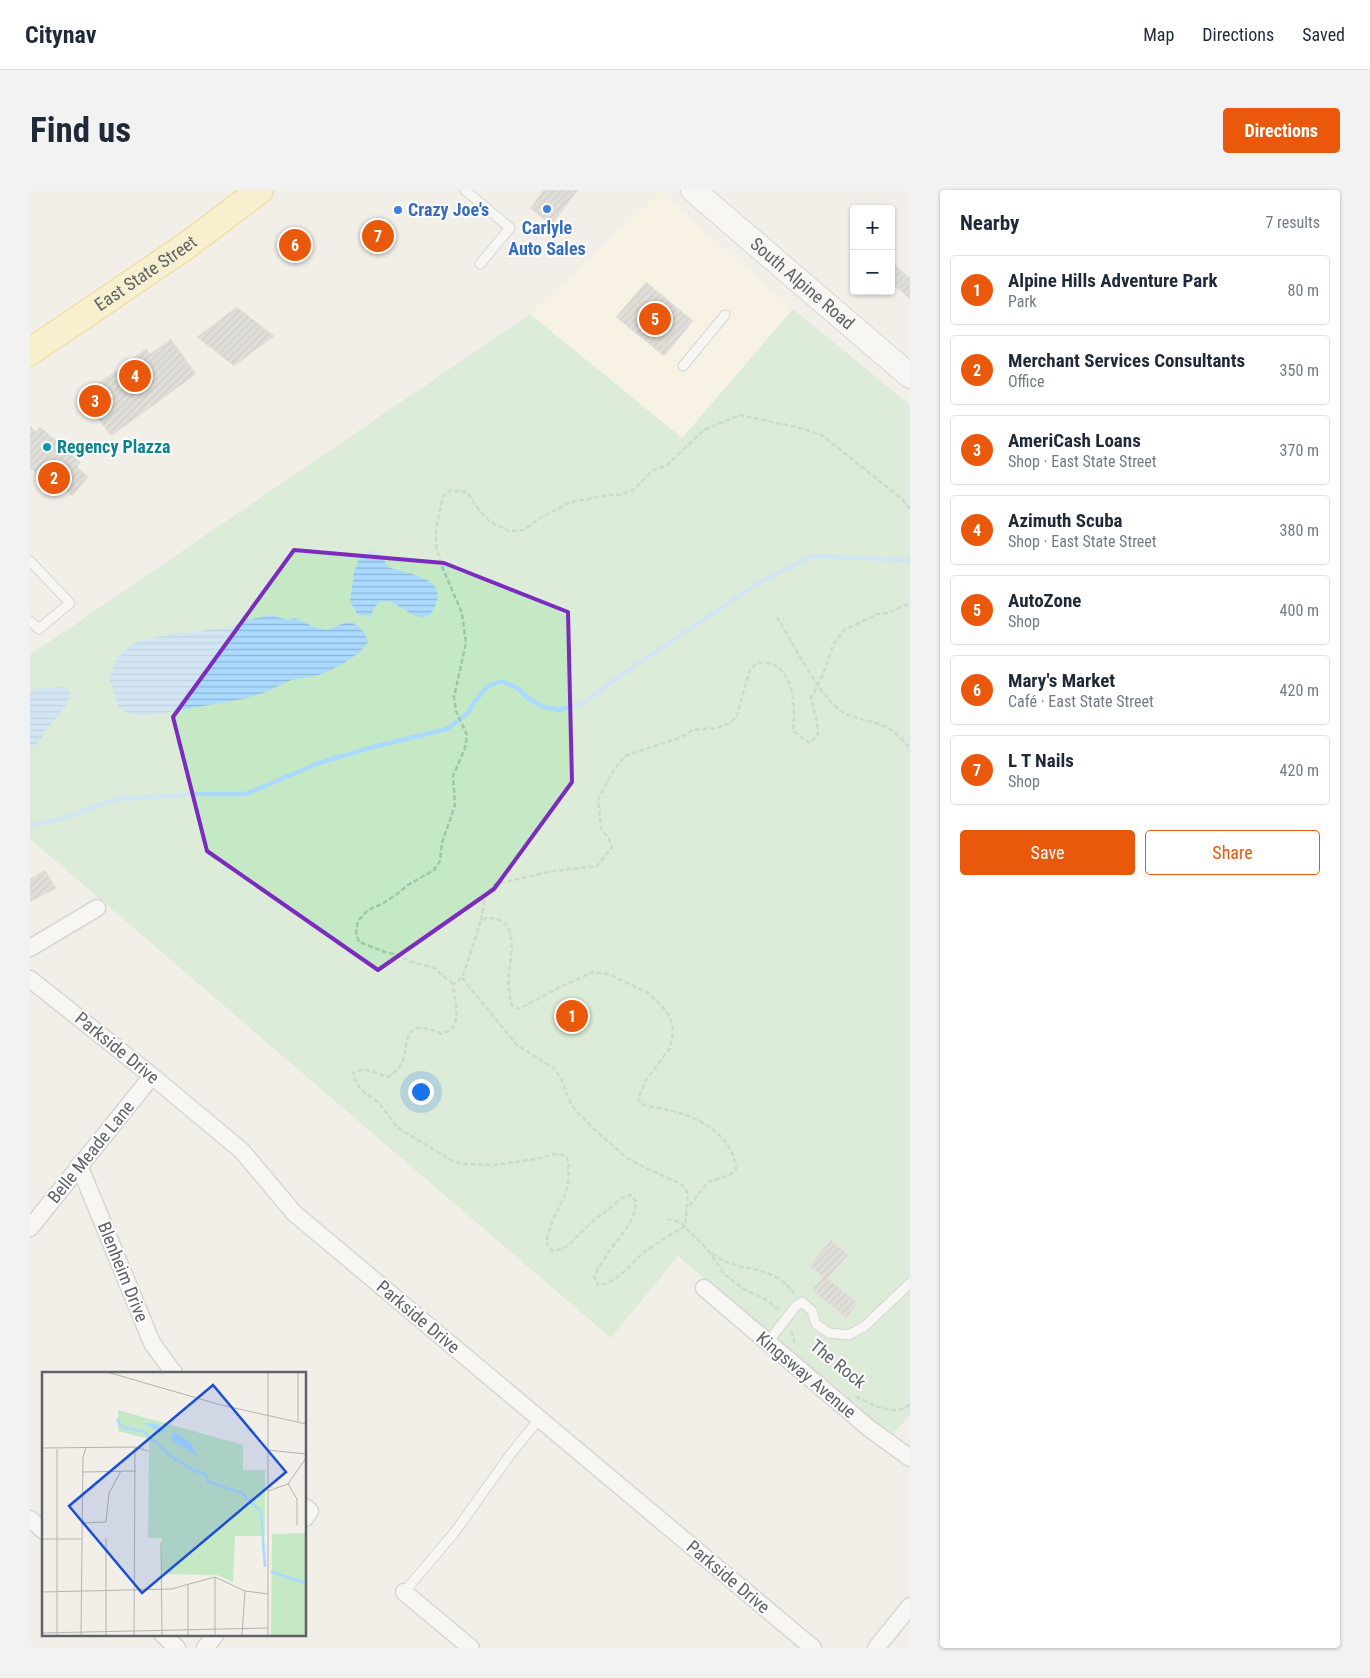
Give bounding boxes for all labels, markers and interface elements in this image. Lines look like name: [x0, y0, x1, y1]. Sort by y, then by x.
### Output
text: Citynav: [25, 21, 96, 49]
text: Map: [1143, 24, 1174, 45]
text: Directions: [1202, 24, 1274, 45]
text: Saved: [1302, 24, 1345, 45]
button: Directions: [1223, 108, 1340, 153]
text: Find us: [30, 110, 131, 151]
place label: Crazy Joe's: [408, 199, 489, 220]
marker: Carlyle Auto Sales: [541, 203, 553, 215]
marker: Crazy Joe's: [392, 204, 404, 216]
map controls: [850, 205, 895, 295]
button: +: [850, 205, 895, 250]
text: Nearby: [960, 211, 1019, 235]
text: 7 results: [1265, 213, 1320, 232]
pin: 7: [362, 217, 394, 255]
place label: Carlyle Auto Sales: [508, 217, 586, 259]
pin: 6: [279, 226, 311, 264]
street label: East State Street: [91, 231, 201, 315]
street label: South Alpine Road: [746, 233, 859, 334]
button: −: [850, 250, 895, 295]
text: Alpine Hills Adventure Park: [1008, 269, 1218, 292]
text: 1: [973, 281, 981, 300]
text: 80 m: [1287, 281, 1319, 300]
text: Park: [1008, 292, 1037, 311]
pin: 5: [639, 300, 671, 338]
text: Merchant Services Consultants: [1008, 349, 1245, 372]
pin: 4: [119, 357, 151, 395]
text: 2: [973, 361, 981, 380]
text: 350 m: [1280, 361, 1319, 380]
text: Office: [1008, 372, 1044, 391]
pin: 3: [79, 382, 111, 420]
text: AmeriCash Loans: [1008, 429, 1141, 452]
place label: Regency Plazza: [57, 436, 171, 457]
marker: Regency Plazza: [41, 441, 53, 453]
text: 3: [973, 441, 981, 460]
text: 370 m: [1280, 441, 1319, 460]
text: Shop · East State Street: [1008, 452, 1157, 471]
pin: 2: [38, 459, 70, 497]
text: Azimuth Scuba: [1008, 509, 1123, 532]
text: 4: [973, 521, 981, 540]
text: 380 m: [1280, 521, 1319, 540]
text: Shop · East State Street: [1008, 532, 1157, 551]
text: AutoZone: [1008, 589, 1081, 612]
text: 5: [973, 601, 981, 620]
text: 400 m: [1280, 601, 1319, 620]
text: Shop: [1008, 612, 1040, 631]
text: Mary's Market: [1008, 669, 1115, 692]
text: 6: [973, 681, 981, 700]
text: 420 m: [1280, 681, 1319, 700]
text: Café · East State Street: [1008, 692, 1154, 711]
text: L T Nails: [1008, 749, 1074, 772]
text: 7: [973, 761, 981, 780]
text: 420 m: [1280, 761, 1319, 780]
text: Shop: [1008, 772, 1040, 791]
button: Save: [960, 830, 1135, 875]
button: Share: [1145, 830, 1320, 875]
pin: 1: [556, 997, 588, 1035]
street label: Parkside Drive: [71, 1007, 164, 1088]
your location: [408, 1079, 434, 1105]
street label: Belle Meade Lane: [43, 1096, 138, 1207]
street label: Blenheim Drive: [94, 1219, 153, 1325]
street label: Parkside Drive: [373, 1276, 464, 1357]
street label: Kingsway Avenue: [752, 1327, 860, 1422]
street label: The Rock: [806, 1335, 870, 1392]
inset map: [42, 1372, 306, 1636]
street label: Parkside Drive: [683, 1536, 774, 1617]

